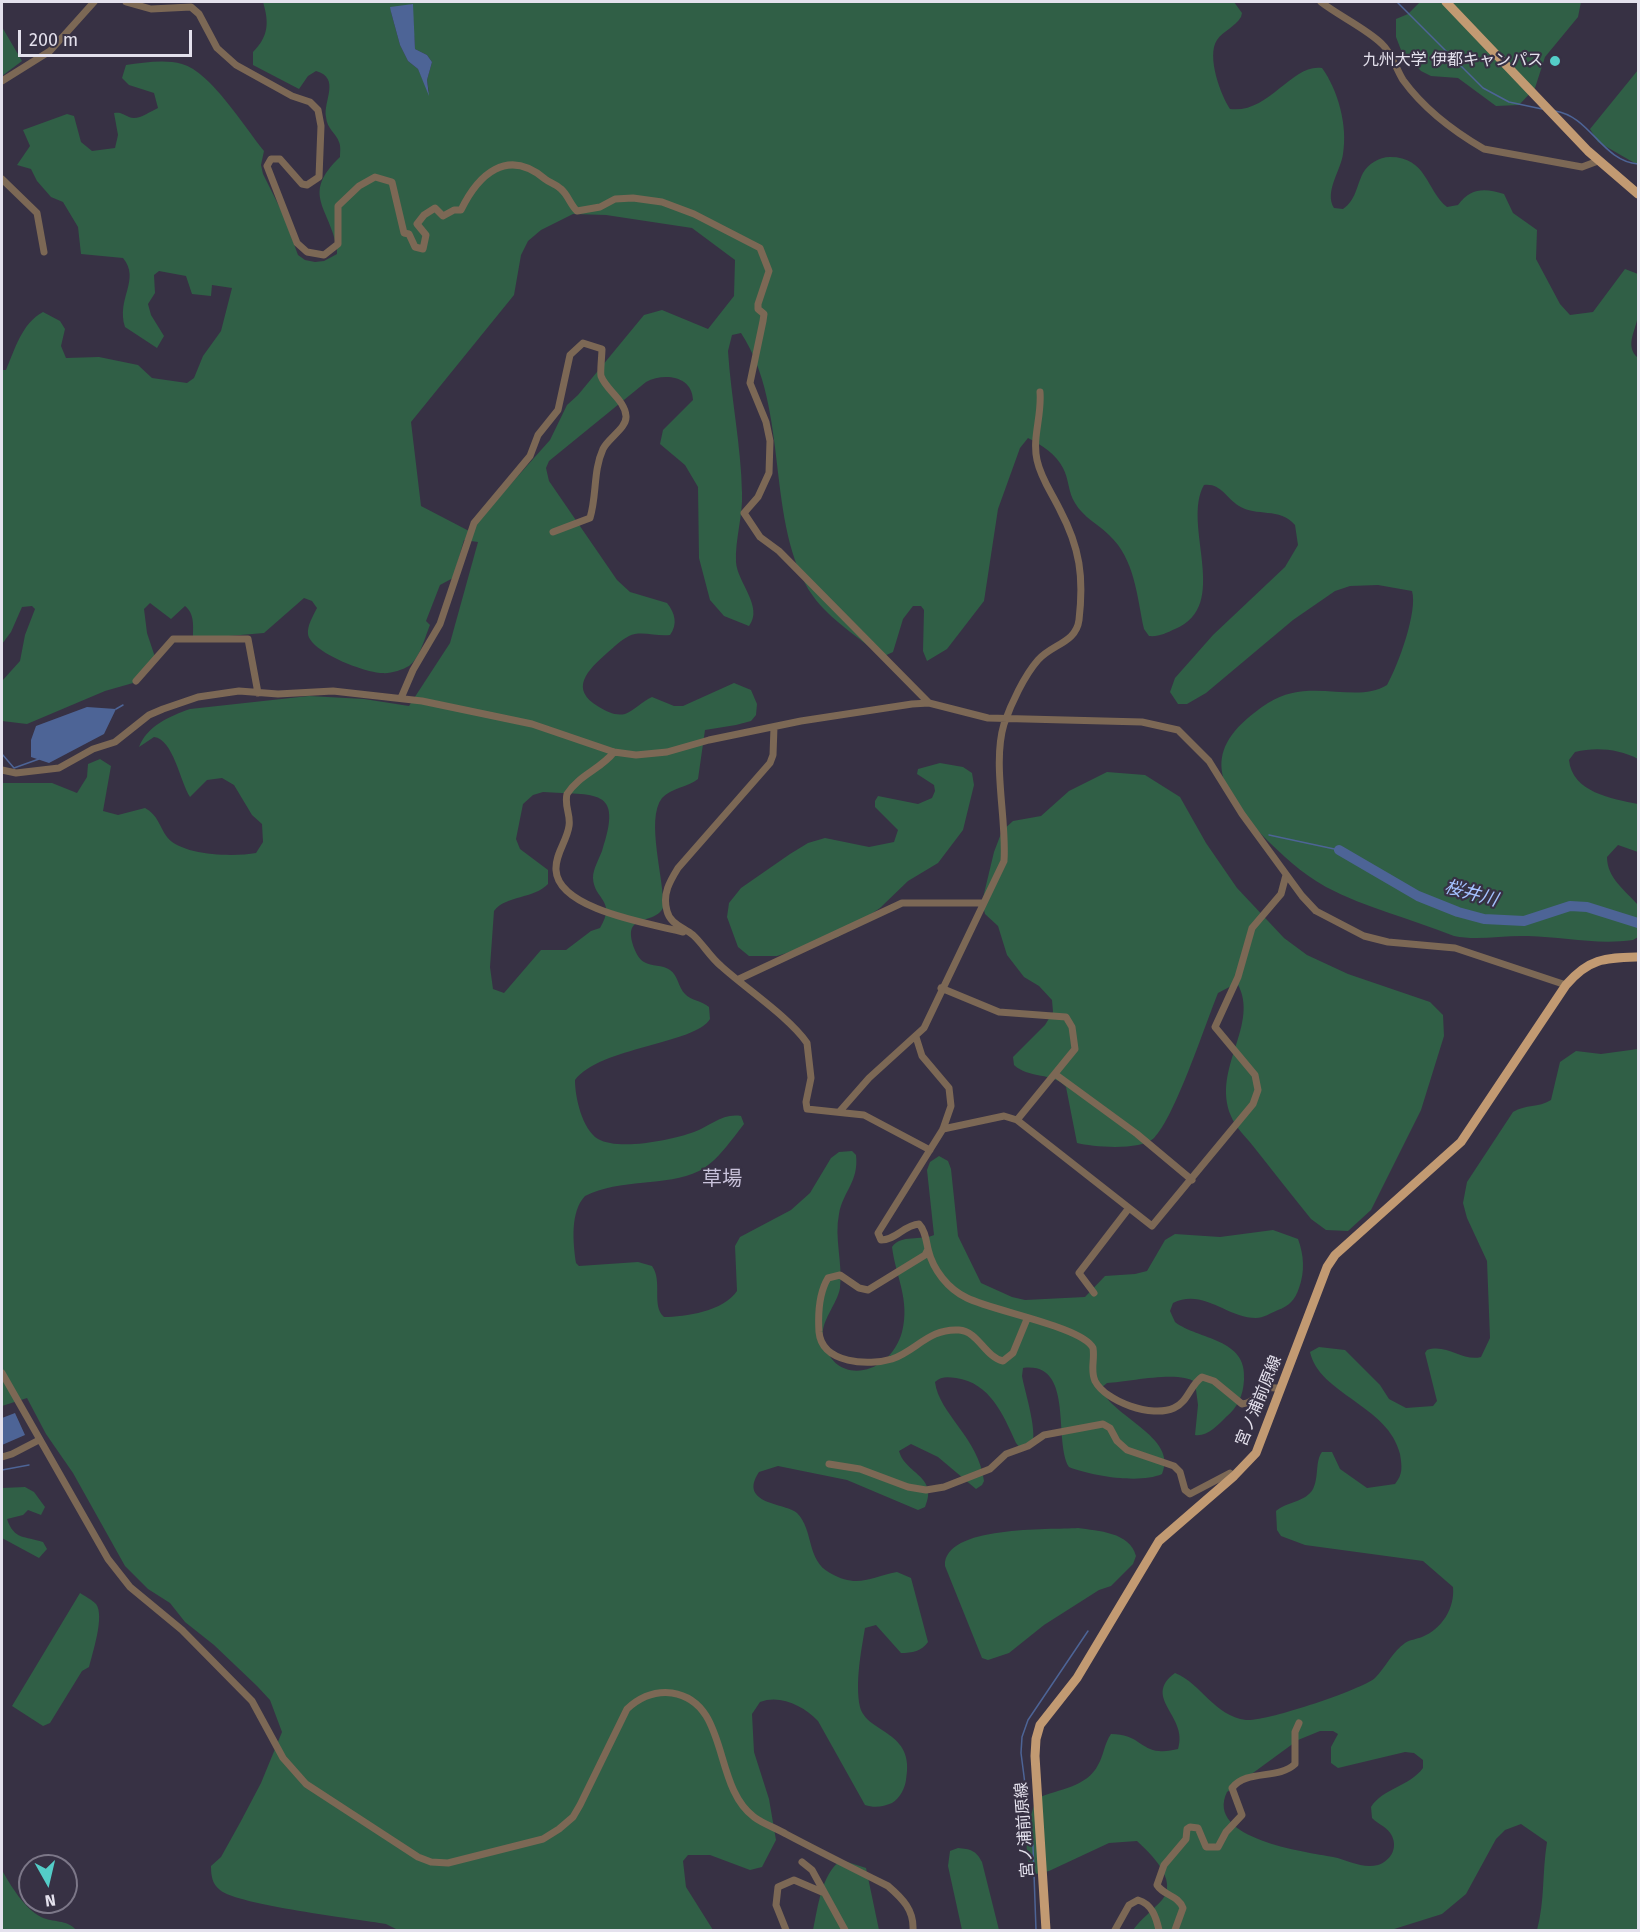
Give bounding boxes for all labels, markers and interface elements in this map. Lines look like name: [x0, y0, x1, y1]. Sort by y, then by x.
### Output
scale bar: [21, 18, 195, 56]
text: 200 m: [29, 29, 78, 51]
place label: 九州大学 伊都キャンパス: [1363, 51, 1543, 71]
marker: 九州大学 伊都キャンパス: [1548, 54, 1562, 68]
water label: 桜井川: [1442, 877, 1500, 911]
district label: 草場: [702, 1167, 742, 1191]
street label: 宮ノ浦前原線: [1232, 1353, 1286, 1449]
street label: 宮ノ浦前原線: [1012, 1781, 1038, 1879]
north arrow: [18, 1854, 78, 1914]
text: N: [44, 1890, 57, 1910]

